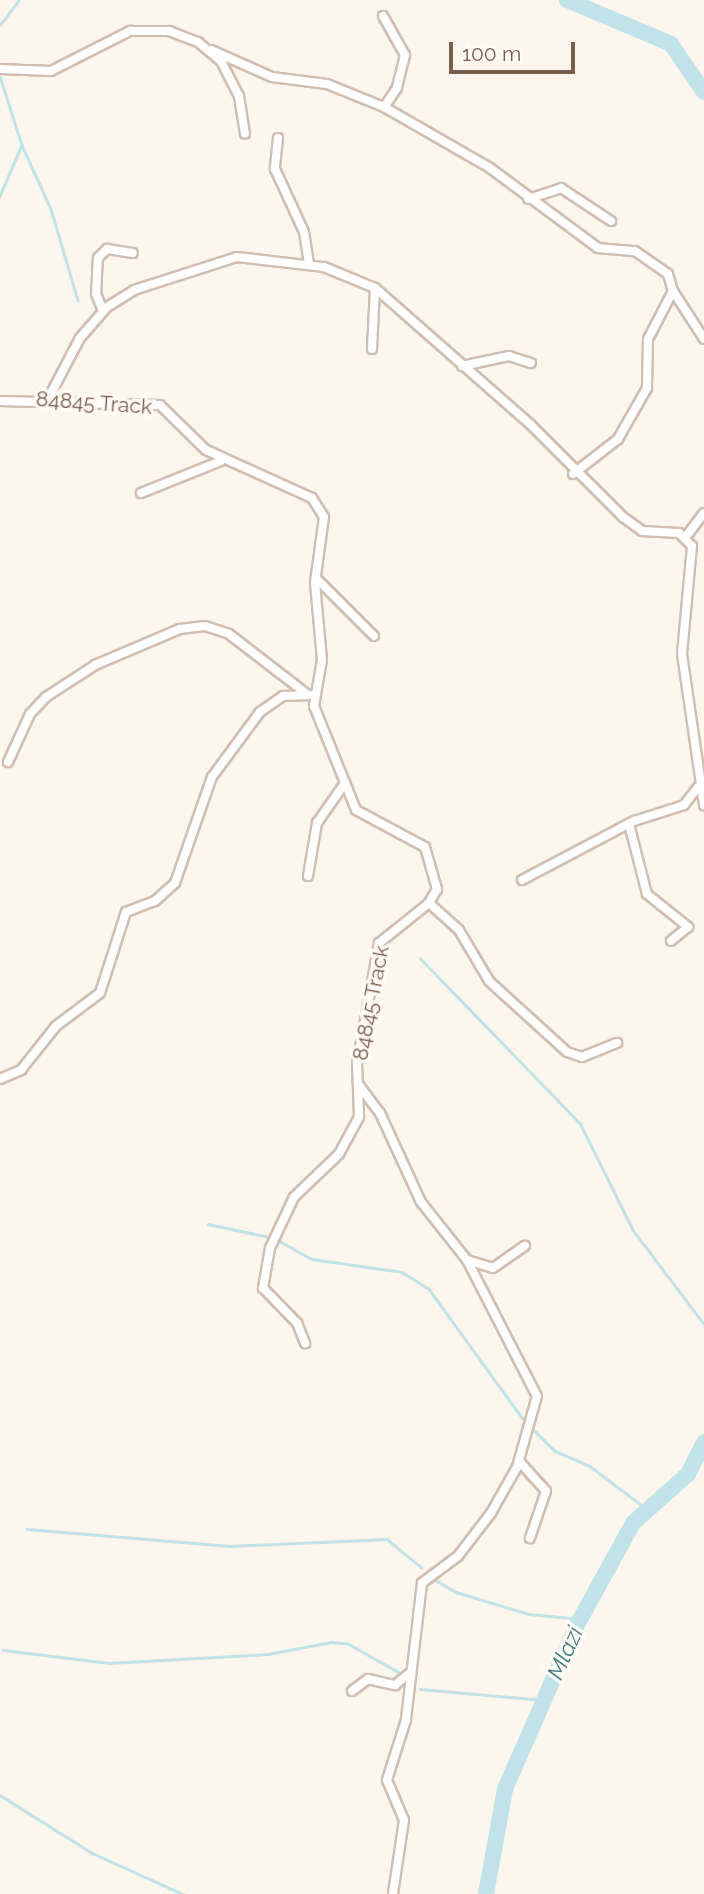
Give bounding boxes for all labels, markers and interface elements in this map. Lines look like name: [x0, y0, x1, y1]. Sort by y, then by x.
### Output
scale bar: [452, 28, 578, 72]
text: 100 m: [462, 41, 521, 66]
street label: 84845 Track: [35, 386, 153, 420]
street label: 84845 Track: [347, 943, 395, 1063]
water label: Mlazi: [541, 1622, 589, 1684]

